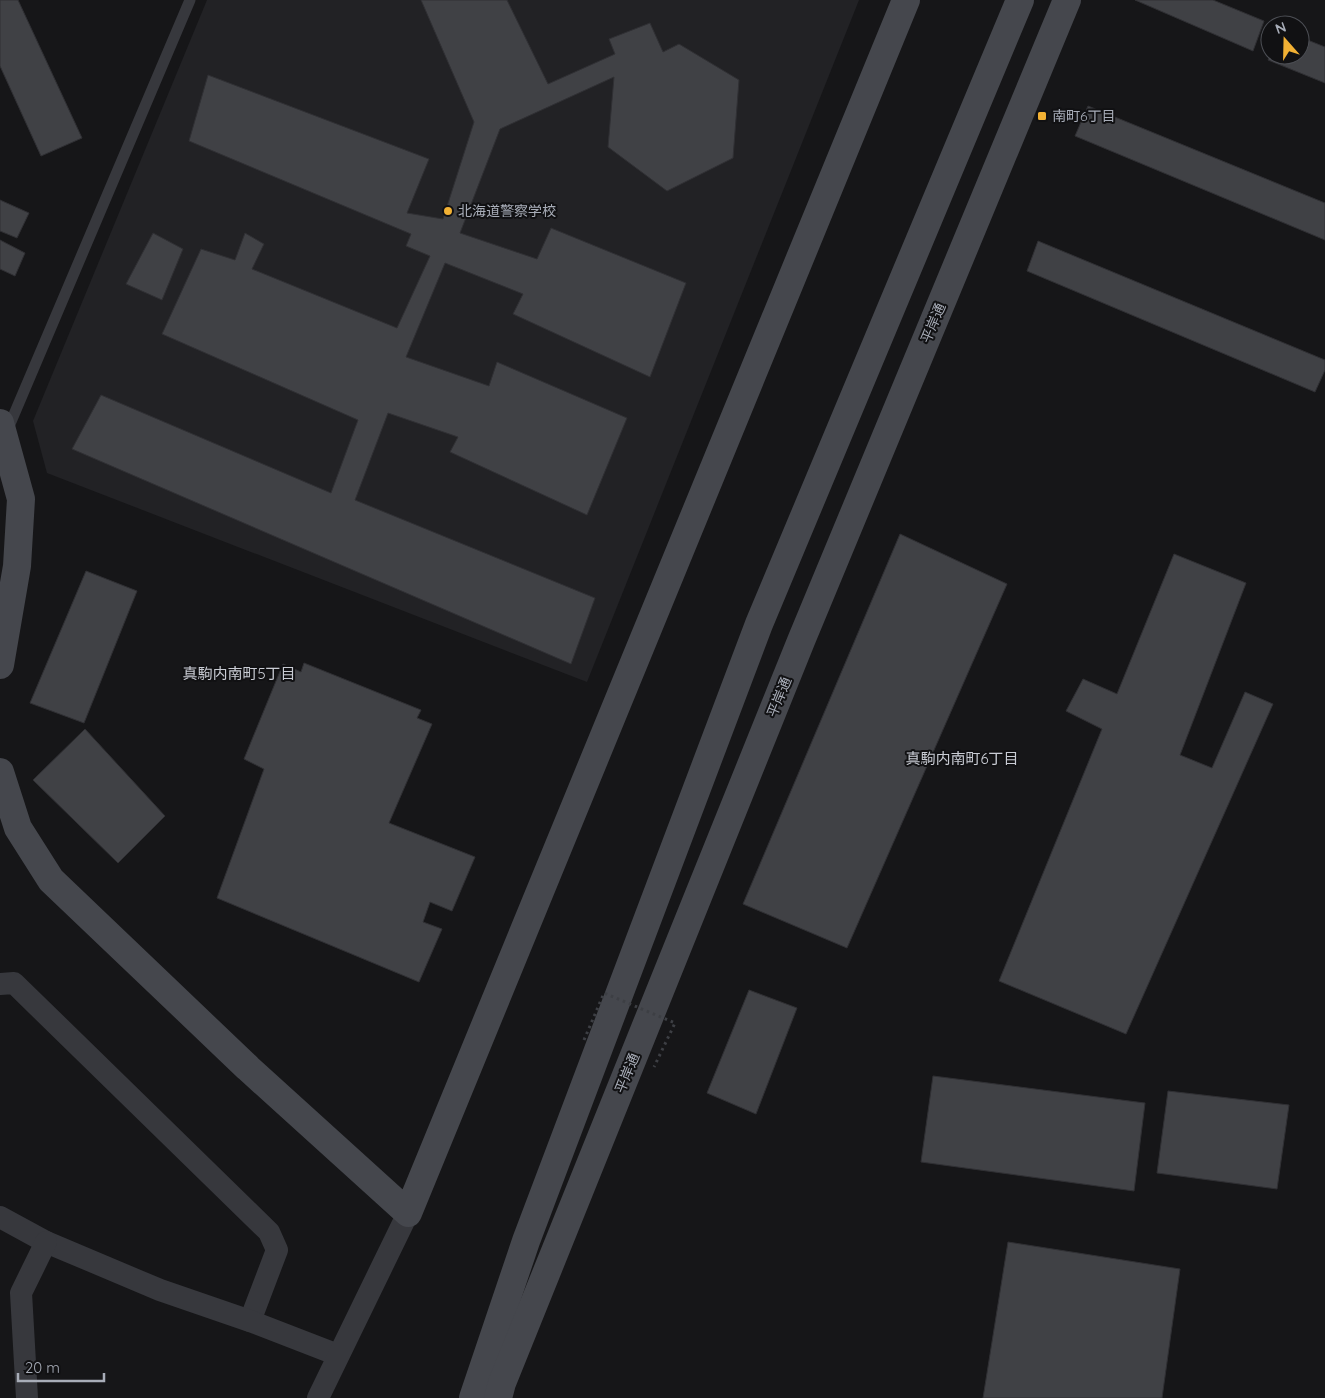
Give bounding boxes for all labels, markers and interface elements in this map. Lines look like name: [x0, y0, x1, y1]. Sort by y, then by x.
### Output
north arrow: [1260, 15, 1310, 65]
text: N: [1273, 18, 1288, 38]
place label: 南町6丁目: [1052, 107, 1116, 125]
marker: 南町6丁目: [1036, 110, 1048, 122]
place label: 北海道警察学校: [458, 202, 556, 220]
marker: 北海道警察学校: [442, 205, 454, 217]
street label: 平岸通: [917, 300, 949, 346]
district label: 真駒内南町5丁目: [182, 664, 296, 683]
street label: 平岸通: [763, 674, 795, 720]
district label: 真駒内南町6丁目: [905, 749, 1019, 768]
street label: 平岸通: [611, 1050, 643, 1096]
scale bar: [18, 1350, 104, 1382]
text: 20 m: [25, 1358, 60, 1377]

